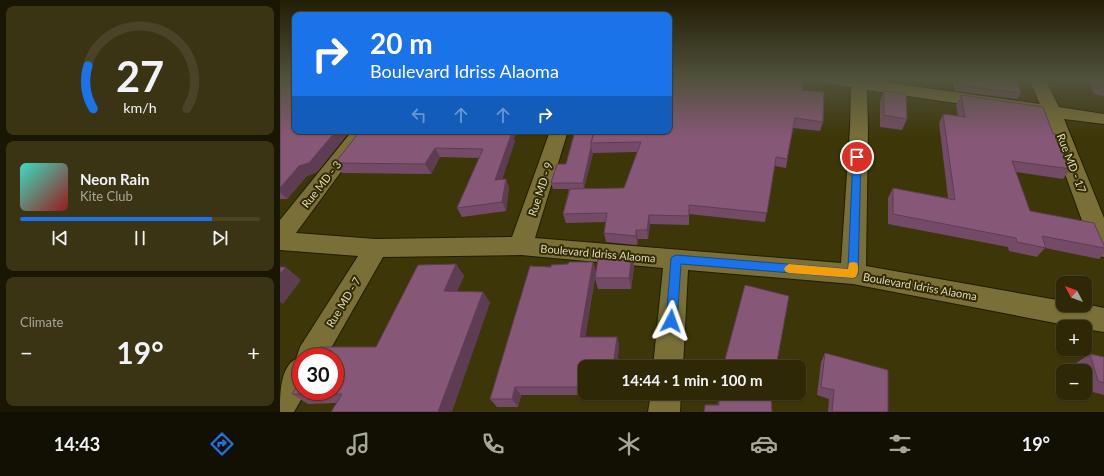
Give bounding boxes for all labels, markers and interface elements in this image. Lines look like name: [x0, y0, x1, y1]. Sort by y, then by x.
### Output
text: 20 m: [370, 26, 433, 60]
icon: right: [304, 28, 356, 80]
text: 27: [116, 50, 164, 100]
text: Boulevard Idriss Alaoma: [370, 60, 559, 82]
text: km/h: [123, 98, 157, 115]
icon: left: [408, 104, 430, 126]
icon: ahead: [450, 104, 472, 126]
icon: ahead: [492, 104, 514, 126]
icon: right: [534, 104, 556, 126]
street label: Rue MD - 17: [1055, 132, 1089, 194]
pin: [840, 140, 874, 174]
icon: arrive: [846, 146, 868, 168]
street label: Rue MD - 3: [299, 158, 343, 210]
street label: Rue MD - 9: [525, 160, 555, 218]
text: Neon Rain: [80, 170, 149, 188]
text: Kite Club: [80, 188, 133, 204]
icon: previous: [49, 227, 71, 249]
icon: pause: [129, 227, 151, 249]
icon: next: [209, 227, 231, 249]
street label: Boulevard Idriss Alaoma: [540, 241, 656, 265]
street label: Boulevard Idriss Alaoma: [862, 270, 978, 302]
street label: Rue MD - 7: [323, 275, 363, 329]
north arrow: [1056, 276, 1092, 312]
map controls: [1056, 276, 1092, 400]
position arrow: [650, 300, 692, 342]
text: Climate: [20, 314, 63, 330]
button: +: [1056, 320, 1092, 356]
text: 19°: [116, 334, 164, 370]
text: −: [20, 339, 33, 366]
text: +: [247, 339, 260, 366]
speed limit sign: 30: [292, 348, 344, 400]
button: −: [1056, 364, 1092, 400]
text: 14:44 · 1 min · 100 m: [622, 371, 762, 389]
icon: directions: [208, 430, 236, 458]
icon: music: [344, 430, 372, 458]
icon: phone: [479, 430, 507, 458]
icon: climate: [615, 430, 643, 458]
icon: car: [750, 430, 778, 458]
icon: filters: [886, 430, 914, 458]
text: 14:43: [54, 433, 100, 455]
text: 19°: [1022, 433, 1050, 455]

